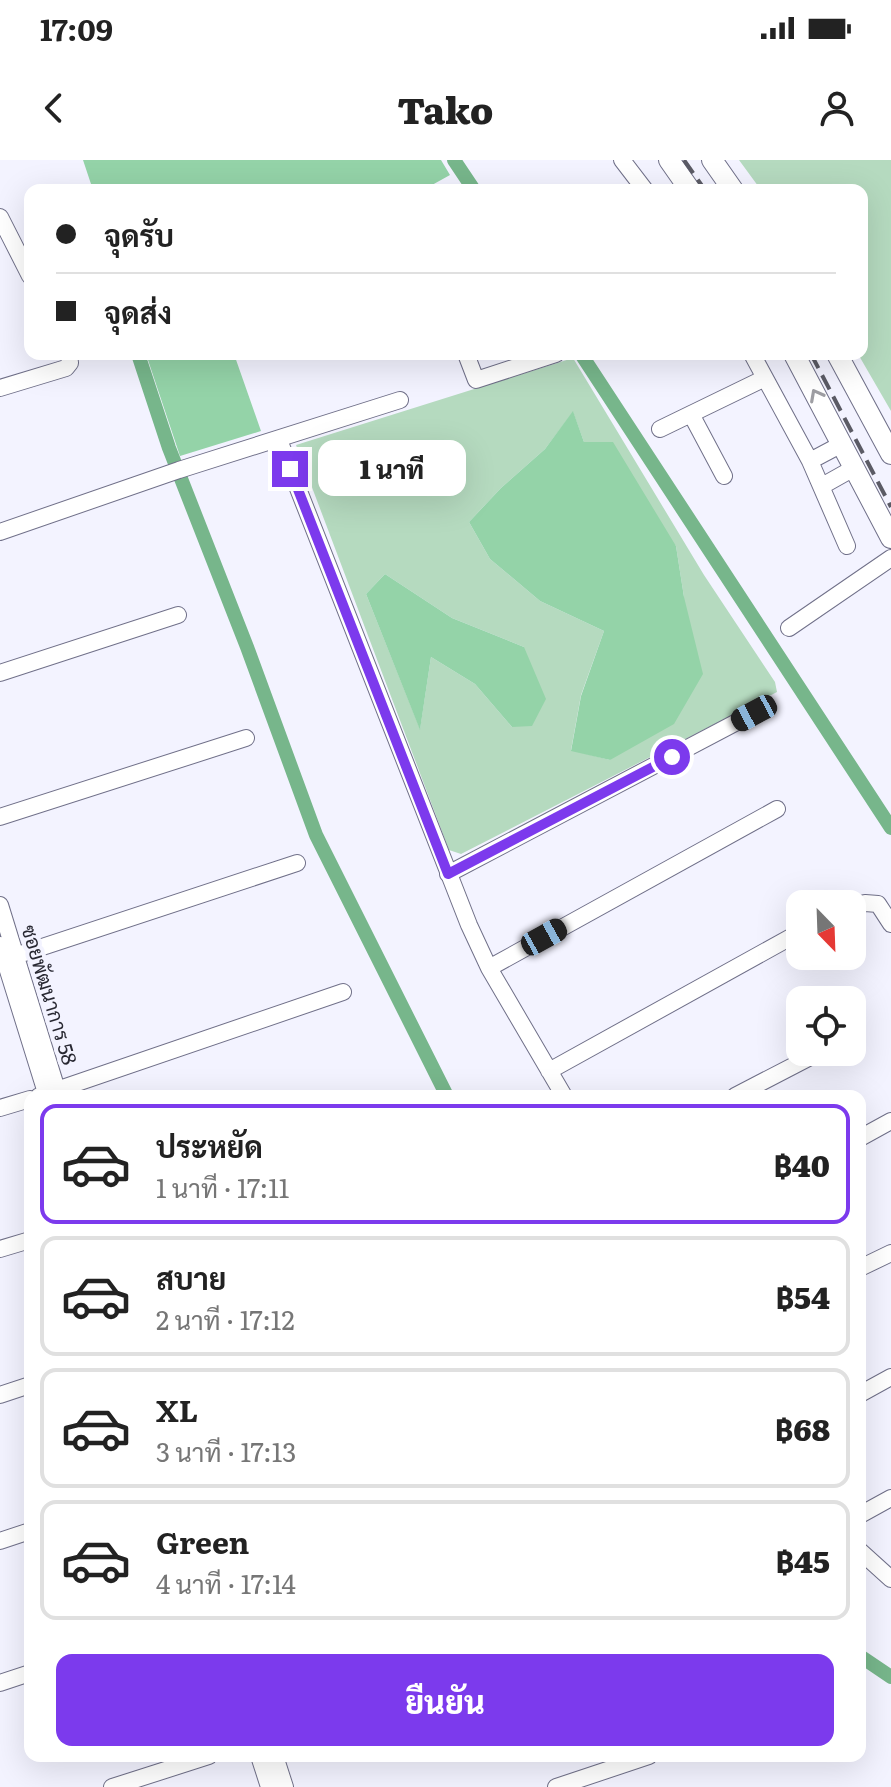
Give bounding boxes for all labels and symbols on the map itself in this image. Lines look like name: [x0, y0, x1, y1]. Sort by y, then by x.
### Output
one-way arrow: [810, 389, 826, 403]
callout: 1 นาที: [318, 441, 466, 497]
route end: [272, 451, 308, 487]
car: [727, 691, 781, 735]
route start: [654, 739, 690, 775]
north arrow: [786, 890, 866, 970]
car: [517, 915, 571, 959]
street label: ซอยพัฒนาการ 58: [15, 921, 86, 1068]

